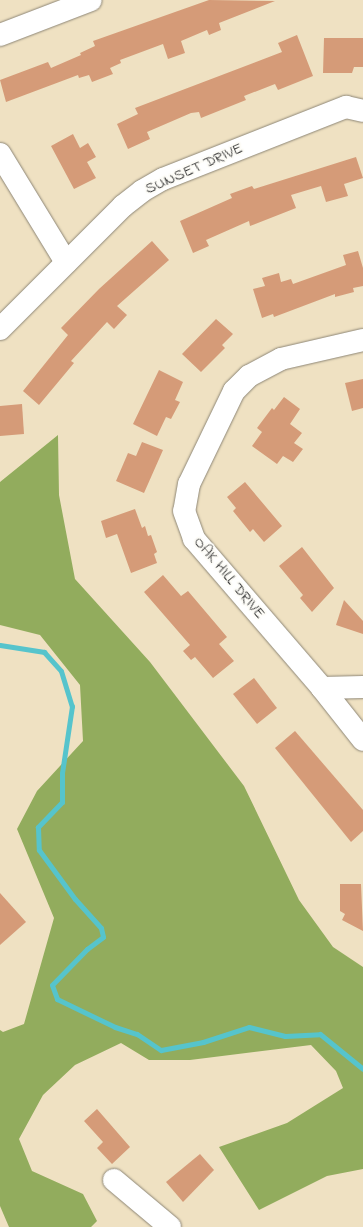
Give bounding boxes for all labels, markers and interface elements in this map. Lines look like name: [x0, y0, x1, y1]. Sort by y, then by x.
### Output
street label: SUNSET DRIVE: [142, 139, 246, 199]
street label: OAK HILL DRIVE: [189, 533, 269, 623]

